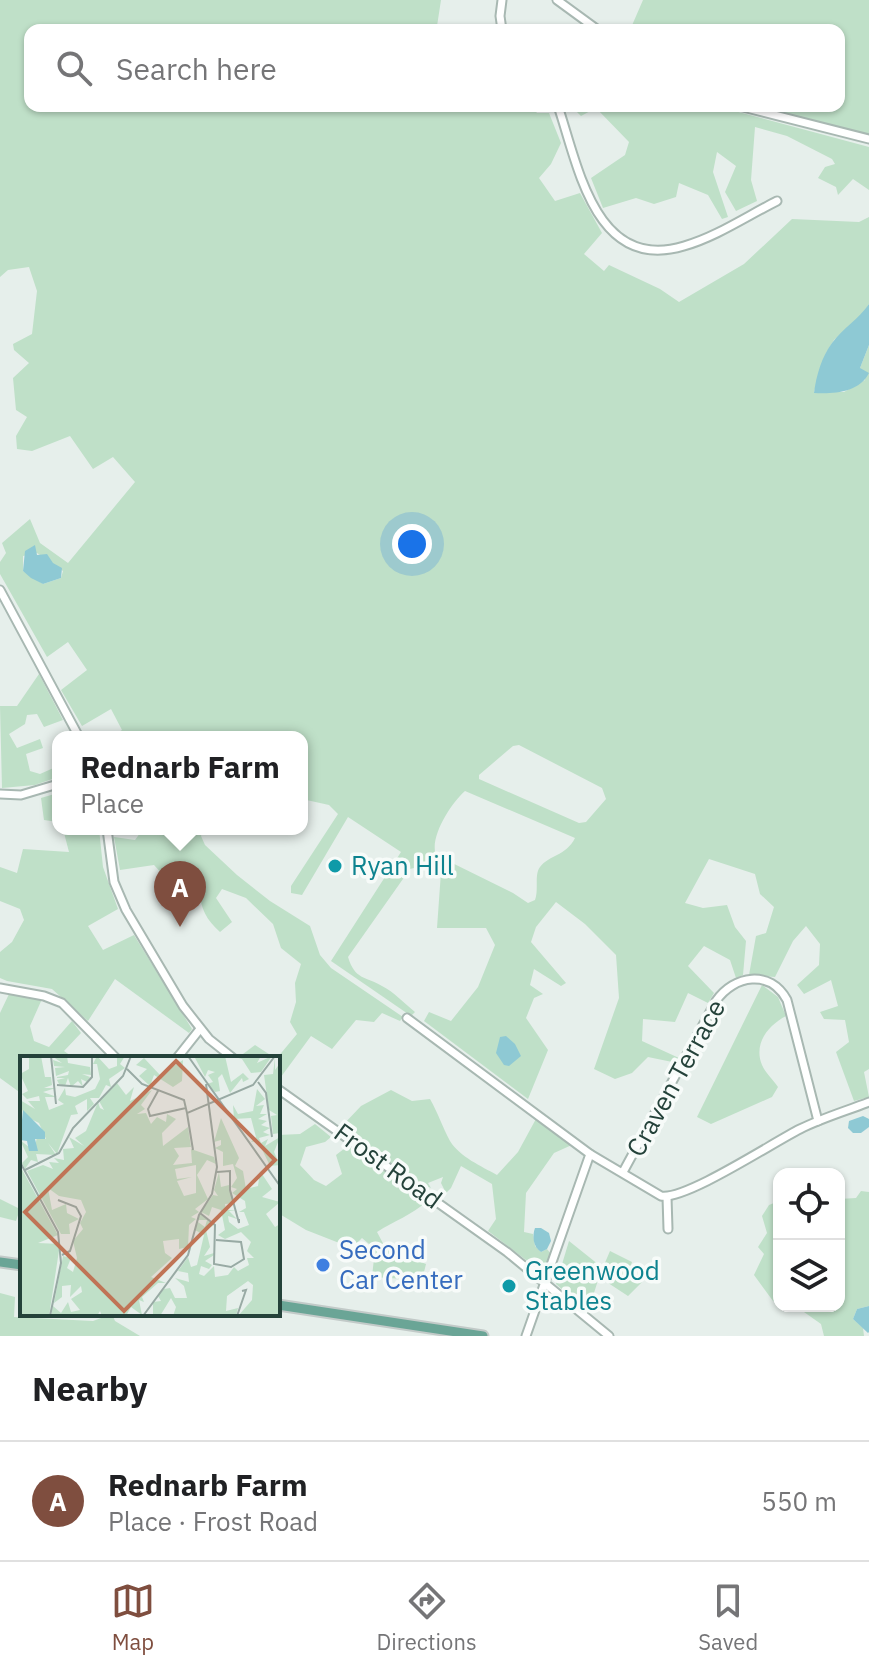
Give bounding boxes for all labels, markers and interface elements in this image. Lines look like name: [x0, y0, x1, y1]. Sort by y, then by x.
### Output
search box: [24, 24, 845, 112]
icon: search: [52, 46, 96, 90]
text: Search here: [116, 49, 277, 88]
your location: [392, 524, 432, 564]
popup: [52, 731, 308, 835]
text: Rednarb Farm: [80, 747, 280, 786]
text: Place: [80, 786, 144, 820]
place label: Ryan Hill: [351, 848, 454, 882]
marker: Ryan Hill: [326, 857, 344, 875]
pin: A: [154, 861, 206, 927]
street label: Craven Terrace: [618, 993, 732, 1162]
inset map: [20, 1056, 280, 1316]
street label: Frost Road: [328, 1115, 449, 1216]
map controls: [773, 1168, 845, 1312]
button: locate: [773, 1168, 845, 1240]
place label: Second Car Center: [339, 1232, 463, 1296]
button: layers: [773, 1240, 845, 1312]
place label: Greenwood Stables: [525, 1253, 660, 1317]
marker: Second Car Center: [314, 1256, 332, 1274]
marker: Greenwood Stables: [500, 1277, 518, 1295]
text: Nearby: [32, 1366, 147, 1410]
text: Rednarb Farm: [108, 1465, 308, 1504]
text: A: [49, 1484, 67, 1518]
text: 550 m: [761, 1484, 837, 1518]
text: Place · Frost Road: [108, 1504, 318, 1538]
tab: Map: [111, 1579, 155, 1656]
tab: Directions: [377, 1579, 477, 1656]
tab: Saved: [698, 1579, 758, 1656]

